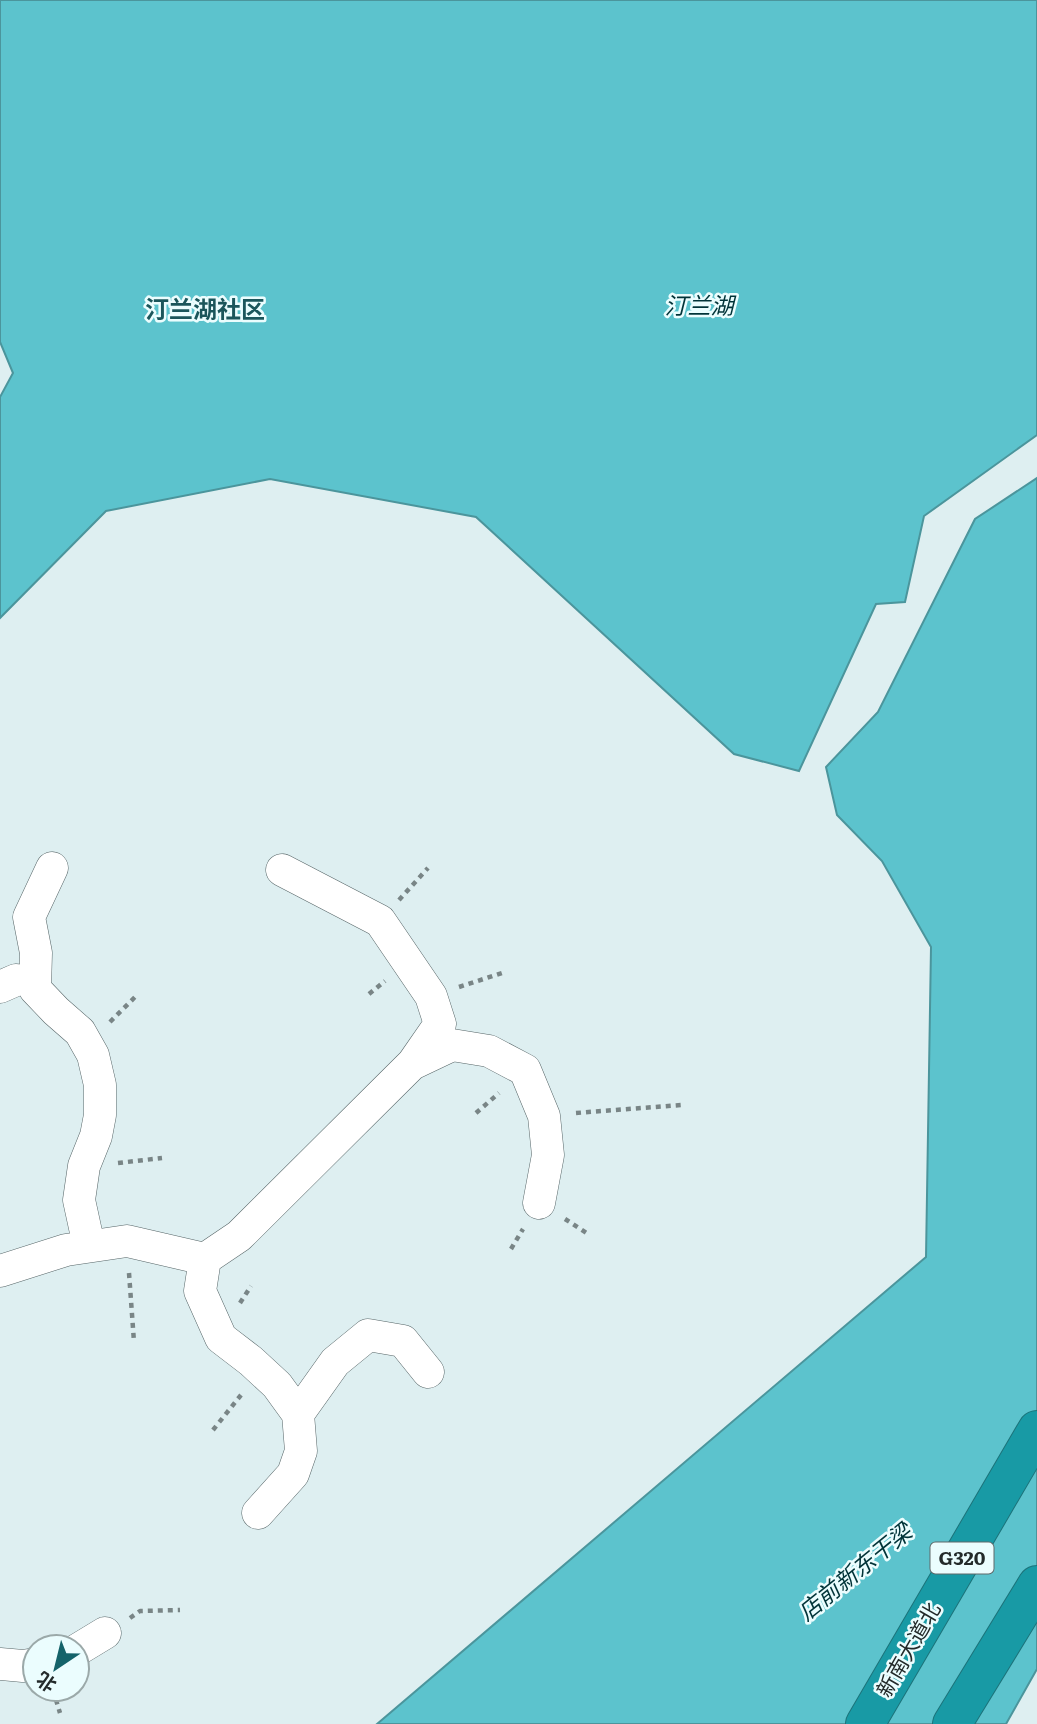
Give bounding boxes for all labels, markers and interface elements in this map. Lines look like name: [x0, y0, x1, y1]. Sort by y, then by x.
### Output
water label: 汀兰湖: [665, 287, 737, 321]
district label: 汀兰湖社区: [145, 290, 265, 325]
water label: 店前新东干梁: [789, 1513, 920, 1627]
road number: G320: [930, 1542, 993, 1574]
street label: 新南大道北: [867, 1596, 947, 1702]
north arrow: [21, 1633, 91, 1703]
text: 北: [30, 1666, 61, 1700]

